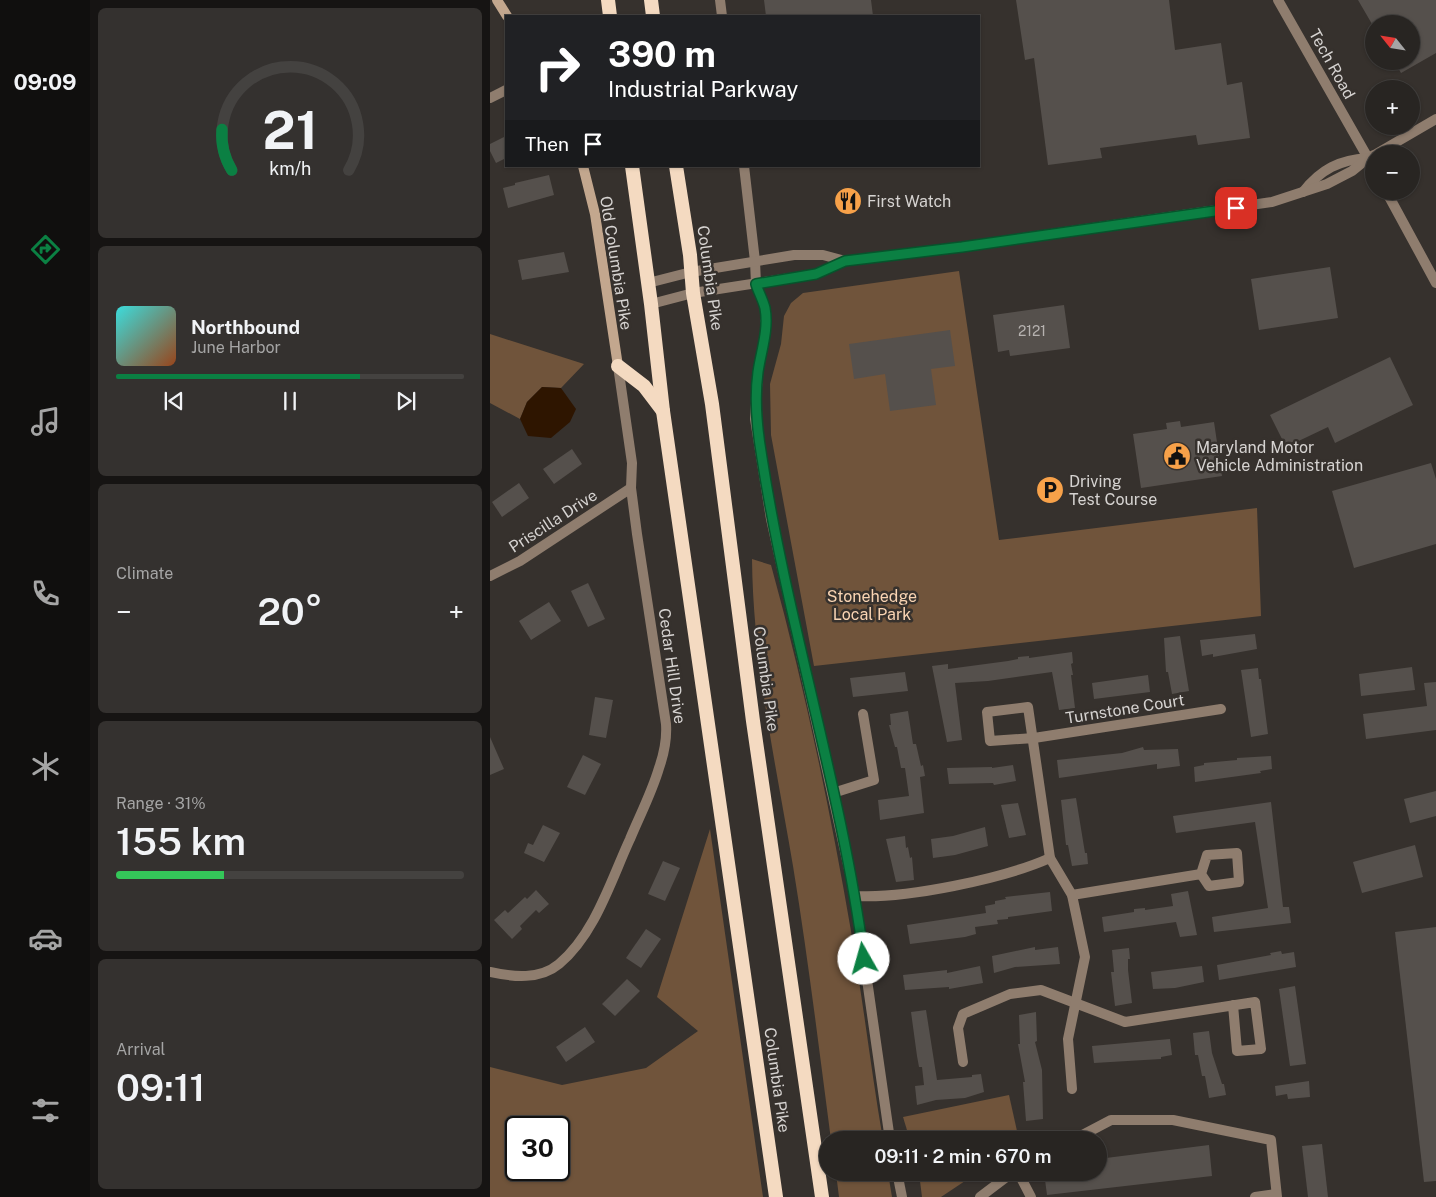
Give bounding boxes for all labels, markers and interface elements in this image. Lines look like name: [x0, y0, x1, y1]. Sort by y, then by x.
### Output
north arrow: [1365, 15, 1420, 70]
map controls: [1365, 15, 1420, 200]
street label: Tech Road: [1305, 26, 1359, 102]
text: 390 m: [608, 34, 716, 75]
icon: right: [525, 35, 590, 100]
text: 09:09: [13, 69, 77, 95]
text: Industrial Parkway: [608, 76, 798, 102]
button: +: [1365, 80, 1420, 135]
text: 21: [262, 100, 318, 161]
icon: arrive: [579, 130, 607, 158]
text: Then: [525, 133, 569, 155]
button: −: [1365, 145, 1420, 200]
text: km/h: [269, 158, 311, 179]
restaurant icon: First Watch: [833, 186, 863, 216]
pin: [1215, 187, 1257, 229]
place label: First Watch: [867, 192, 951, 211]
icon: arrive: [1222, 194, 1250, 222]
street label: Old Columbia Pike: [596, 195, 636, 331]
street label: Columbia Pike: [693, 224, 727, 332]
icon: directions: [28, 232, 63, 267]
text: Northbound: [191, 316, 300, 338]
house number: 2121: [1018, 323, 1046, 339]
text: June Harbor: [191, 338, 281, 357]
icon: previous: [160, 387, 188, 415]
icon: pause: [276, 387, 304, 415]
icon: next: [392, 387, 420, 415]
icon: music: [28, 404, 63, 439]
place label: Maryland Motor Vehicle Administration: [1196, 438, 1363, 475]
public building icon: Maryland Motor Vehicle Administration: [1162, 441, 1192, 471]
place label: Driving Test Course: [1069, 472, 1157, 509]
parking icon: Driving Test Course: [1035, 475, 1065, 505]
street label: Priscilla Drive: [505, 485, 601, 557]
text: Climate: [116, 564, 173, 583]
icon: phone: [28, 576, 63, 611]
park label: Stonehedge Local Park: [827, 587, 917, 624]
text: 20°: [257, 589, 323, 634]
text: −: [116, 595, 132, 628]
text: +: [448, 595, 464, 628]
street label: Cedar Hill Drive: [654, 607, 690, 725]
street label: Columbia Pike: [749, 625, 783, 733]
street label: Turnstone Court: [1064, 690, 1186, 728]
icon: climate: [28, 749, 63, 784]
text: Range · 31%: [116, 794, 206, 813]
text: 155 km: [116, 819, 246, 864]
icon: car: [28, 921, 63, 956]
position arrow: [837, 932, 889, 984]
street label: Columbia Pike: [760, 1026, 794, 1134]
text: Arrival: [116, 1040, 165, 1059]
text: 09:11: [116, 1065, 205, 1110]
icon: filters: [28, 1093, 63, 1128]
speed limit sign: 30: [505, 1116, 570, 1181]
text: 09:11 · 2 min · 670 m: [874, 1145, 1052, 1167]

